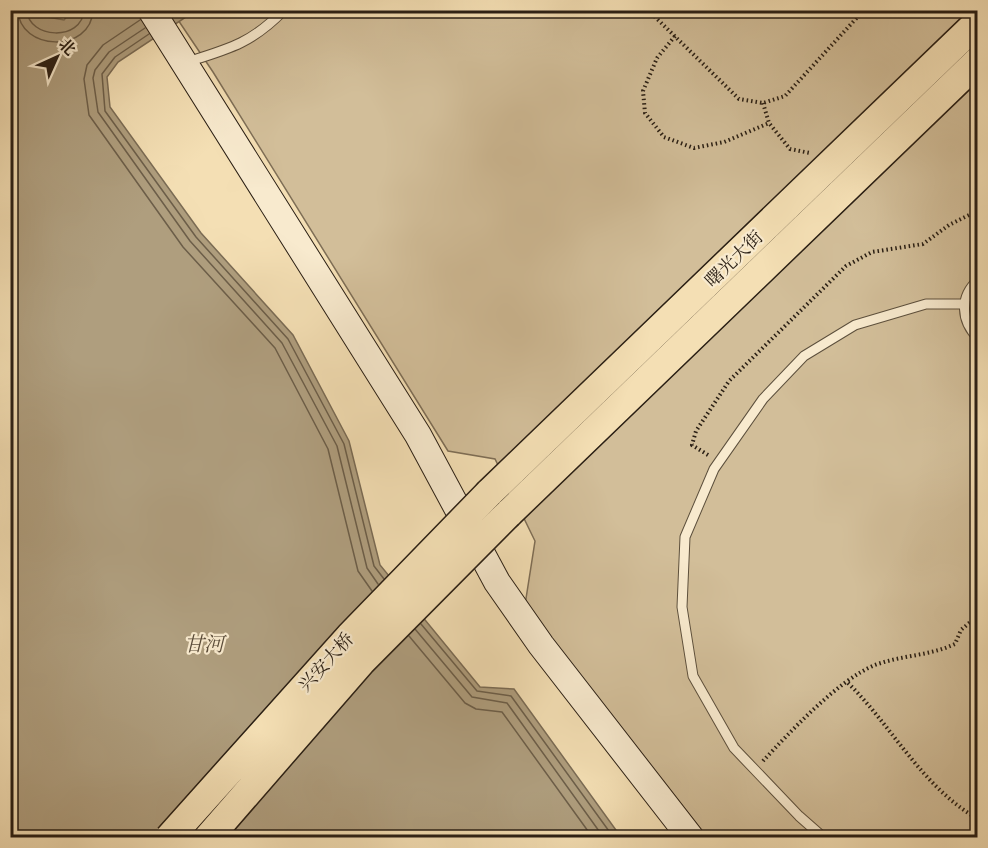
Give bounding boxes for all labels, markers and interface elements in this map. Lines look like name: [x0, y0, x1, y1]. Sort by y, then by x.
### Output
north arrow: [27, 27, 87, 87]
text: 北: [53, 34, 80, 61]
street label: 曙光大街: [700, 225, 768, 293]
street label: 兴安大桥: [293, 627, 359, 697]
water label: 甘河: [184, 631, 227, 658]

